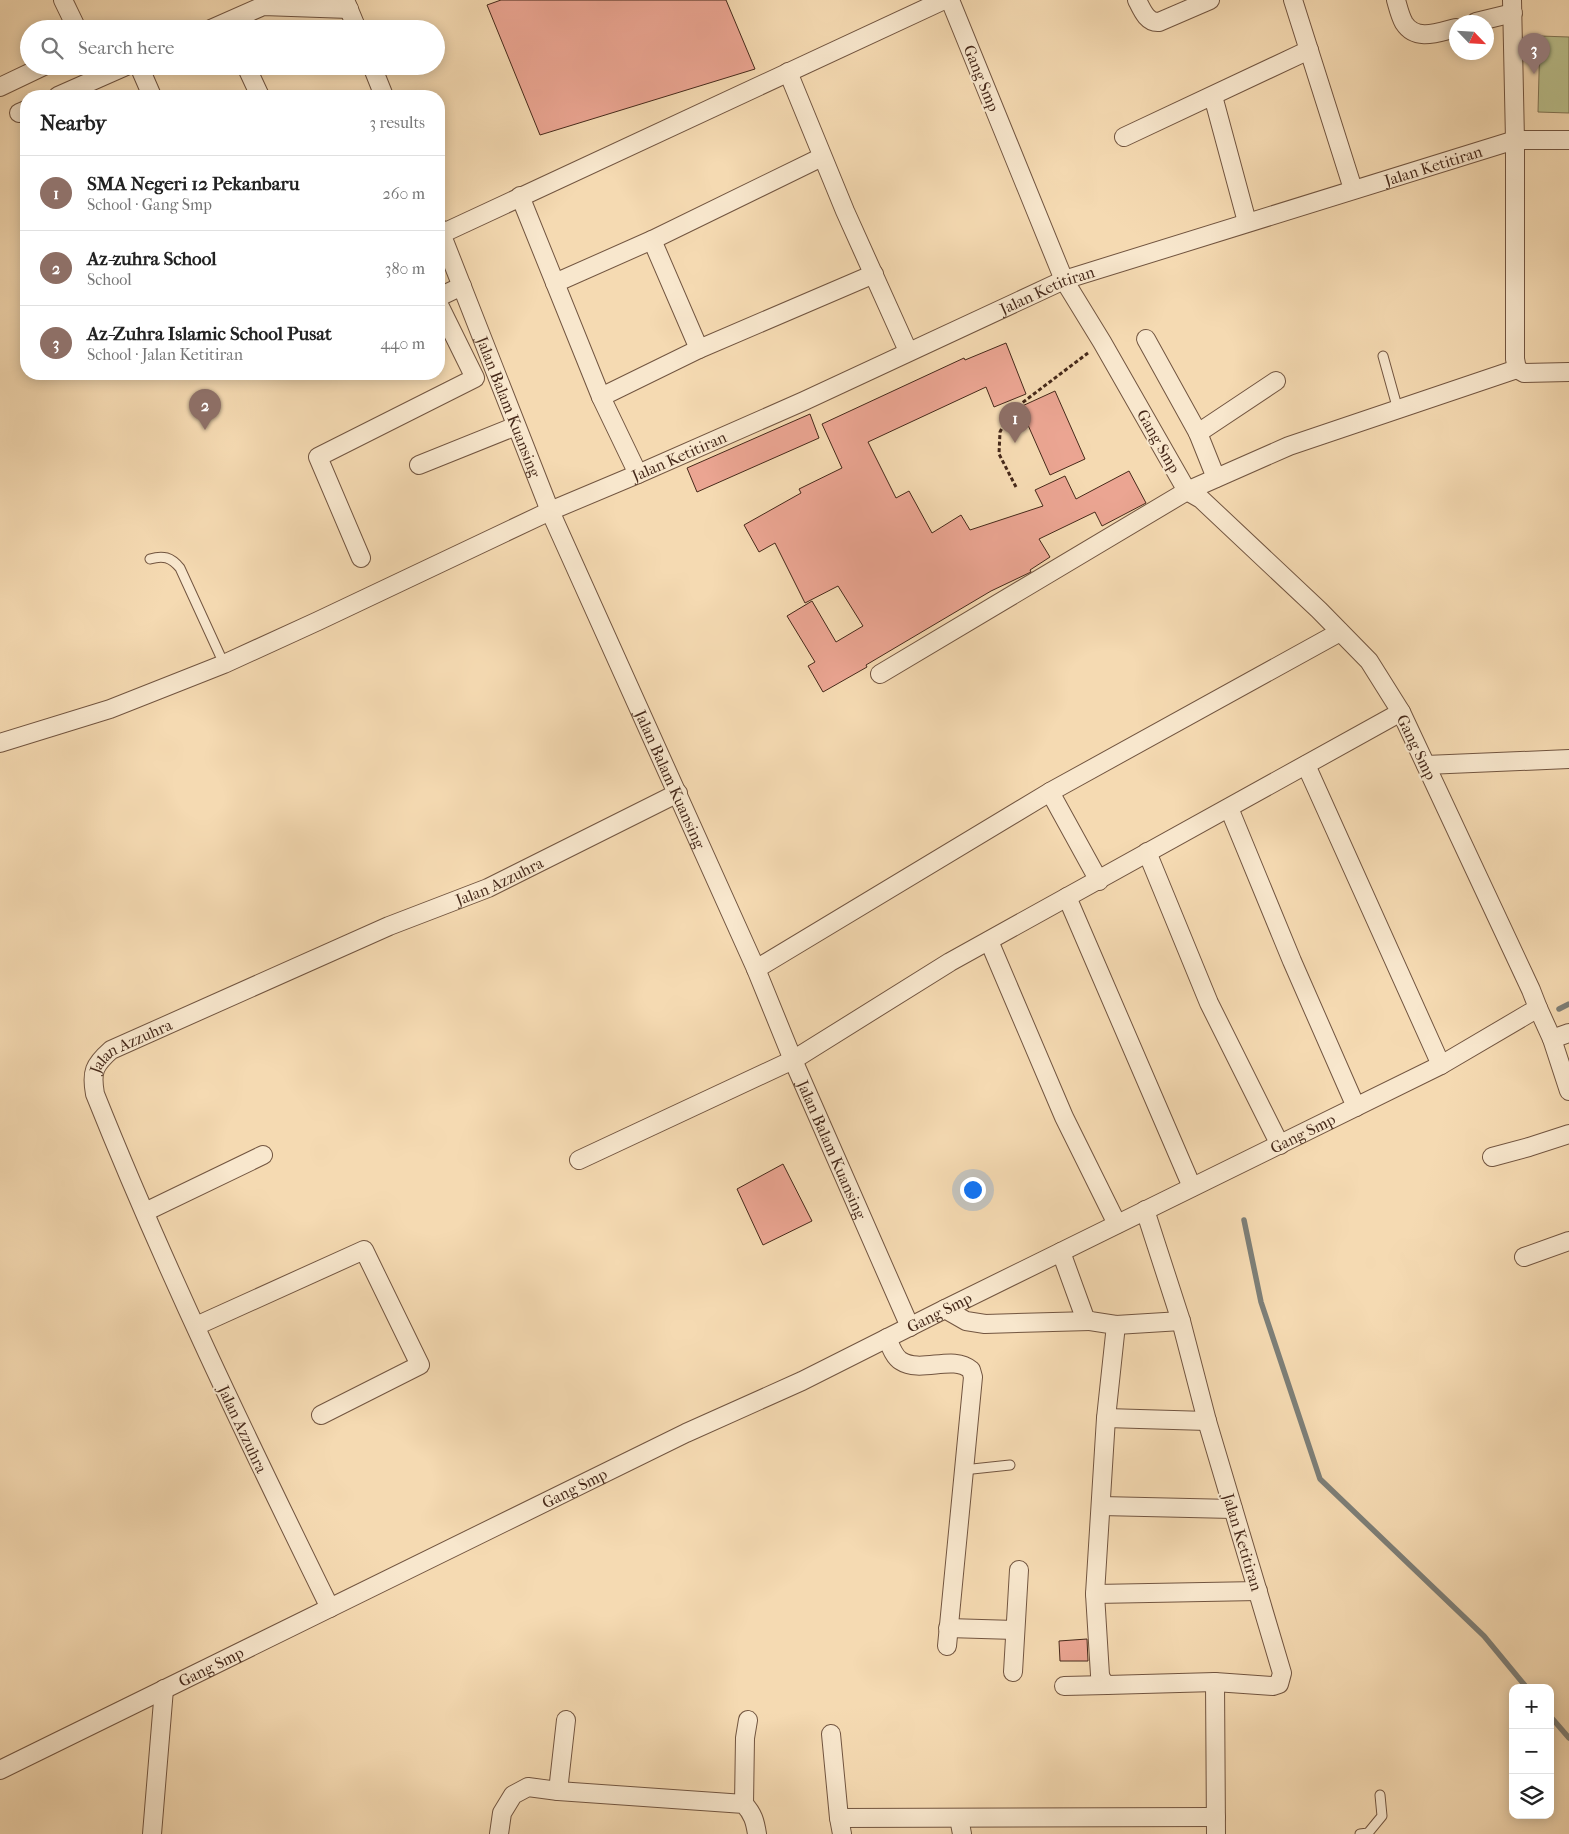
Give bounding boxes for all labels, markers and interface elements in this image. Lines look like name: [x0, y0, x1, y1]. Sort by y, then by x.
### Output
north arrow: [1449, 15, 1494, 60]
search box: [20, 20, 445, 75]
pin: 3: [1518, 33, 1550, 74]
icon: search: [38, 34, 66, 62]
text: Search here: [78, 37, 174, 59]
street label: Gang Smp: [960, 42, 1004, 115]
text: Nearby: [40, 111, 106, 135]
text: 3 results: [369, 113, 425, 132]
street label: Jalan Ketitiran: [1380, 142, 1485, 191]
text: SMA Negeri 12 Pekanbaru: [87, 173, 299, 195]
text: 1: [53, 184, 59, 203]
text: 260 m: [383, 184, 425, 203]
text: School · Gang Smp: [87, 195, 212, 214]
text: Az-zuhra School: [87, 248, 217, 270]
text: 2: [52, 259, 60, 278]
text: 380 m: [385, 259, 425, 278]
street label: Jalan Ketitiran: [995, 262, 1097, 319]
text: School: [87, 270, 132, 289]
text: Az-Zuhra Islamic School Pusat: [87, 323, 332, 345]
street label: Jalan Balam Kuansing: [472, 332, 545, 480]
text: 3: [53, 334, 59, 353]
text: 440 m: [380, 334, 425, 353]
text: School · Jalan Ketitiran: [87, 345, 243, 364]
pin: 2: [189, 389, 221, 430]
pin: 1: [999, 402, 1031, 443]
street label: Gang Smp: [1133, 406, 1185, 477]
street label: Jalan Ketitiran: [627, 427, 730, 486]
street label: Jalan Balam Kuansing: [630, 705, 710, 852]
street label: Gang Smp: [1393, 711, 1441, 783]
street label: Jalan Azzuhra: [451, 853, 547, 910]
street label: Jalan Azzuhra: [85, 1015, 176, 1078]
street label: Jalan Balam Kuansing: [792, 1075, 871, 1222]
street label: Gang Smp: [1267, 1109, 1339, 1158]
your location: [960, 1177, 986, 1203]
street label: Gang Smp: [904, 1288, 975, 1337]
street label: Jalan Azzuhra: [213, 1381, 271, 1477]
street label: Gang Smp: [539, 1464, 611, 1512]
street label: Jalan Ketitiran: [1218, 1489, 1267, 1594]
street label: Gang Smp: [175, 1643, 247, 1691]
map controls: [1509, 1684, 1554, 1819]
button: +: [1509, 1684, 1554, 1729]
button: −: [1509, 1729, 1554, 1774]
button: layers: [1509, 1774, 1554, 1819]

